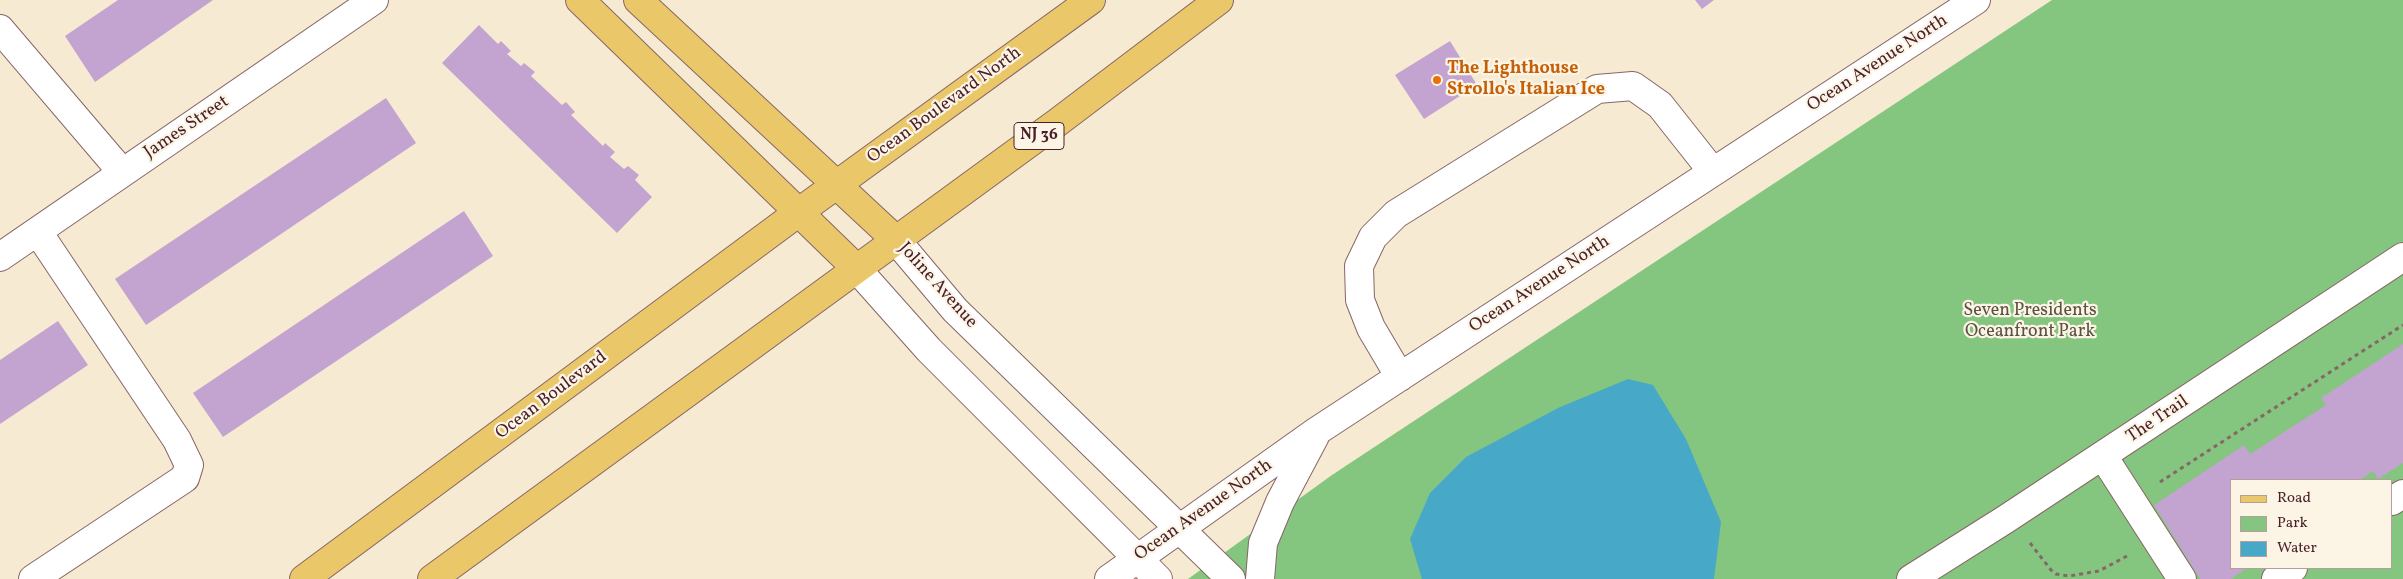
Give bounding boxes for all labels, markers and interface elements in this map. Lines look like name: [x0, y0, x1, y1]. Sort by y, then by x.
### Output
street label: Ocean Avenue North: [1804, 11, 1952, 117]
street label: Ocean Boulevard North: [864, 43, 1026, 169]
place label: The Lighthouse Strollo's Italian Ice: [1447, 59, 1605, 102]
marker: The Lighthouse Strollo's Italian Ice: [1431, 74, 1443, 86]
street label: James Street: [140, 92, 234, 164]
road number: NJ 36: [1014, 122, 1064, 150]
street label: Ocean Avenue North: [1466, 232, 1614, 338]
street label: Joline Avenue: [893, 239, 981, 333]
park label: Seven Presidents Oceanfront Park: [1963, 301, 2097, 344]
street label: Ocean Boulevard: [492, 347, 612, 445]
street label: The Trail: [2123, 391, 2193, 449]
street label: Ocean Avenue North: [1131, 455, 1277, 567]
legend: [2230, 479, 2393, 569]
text: Road: [2277, 488, 2311, 509]
text: Park: [2277, 513, 2308, 534]
text: Water: [2277, 538, 2317, 559]

